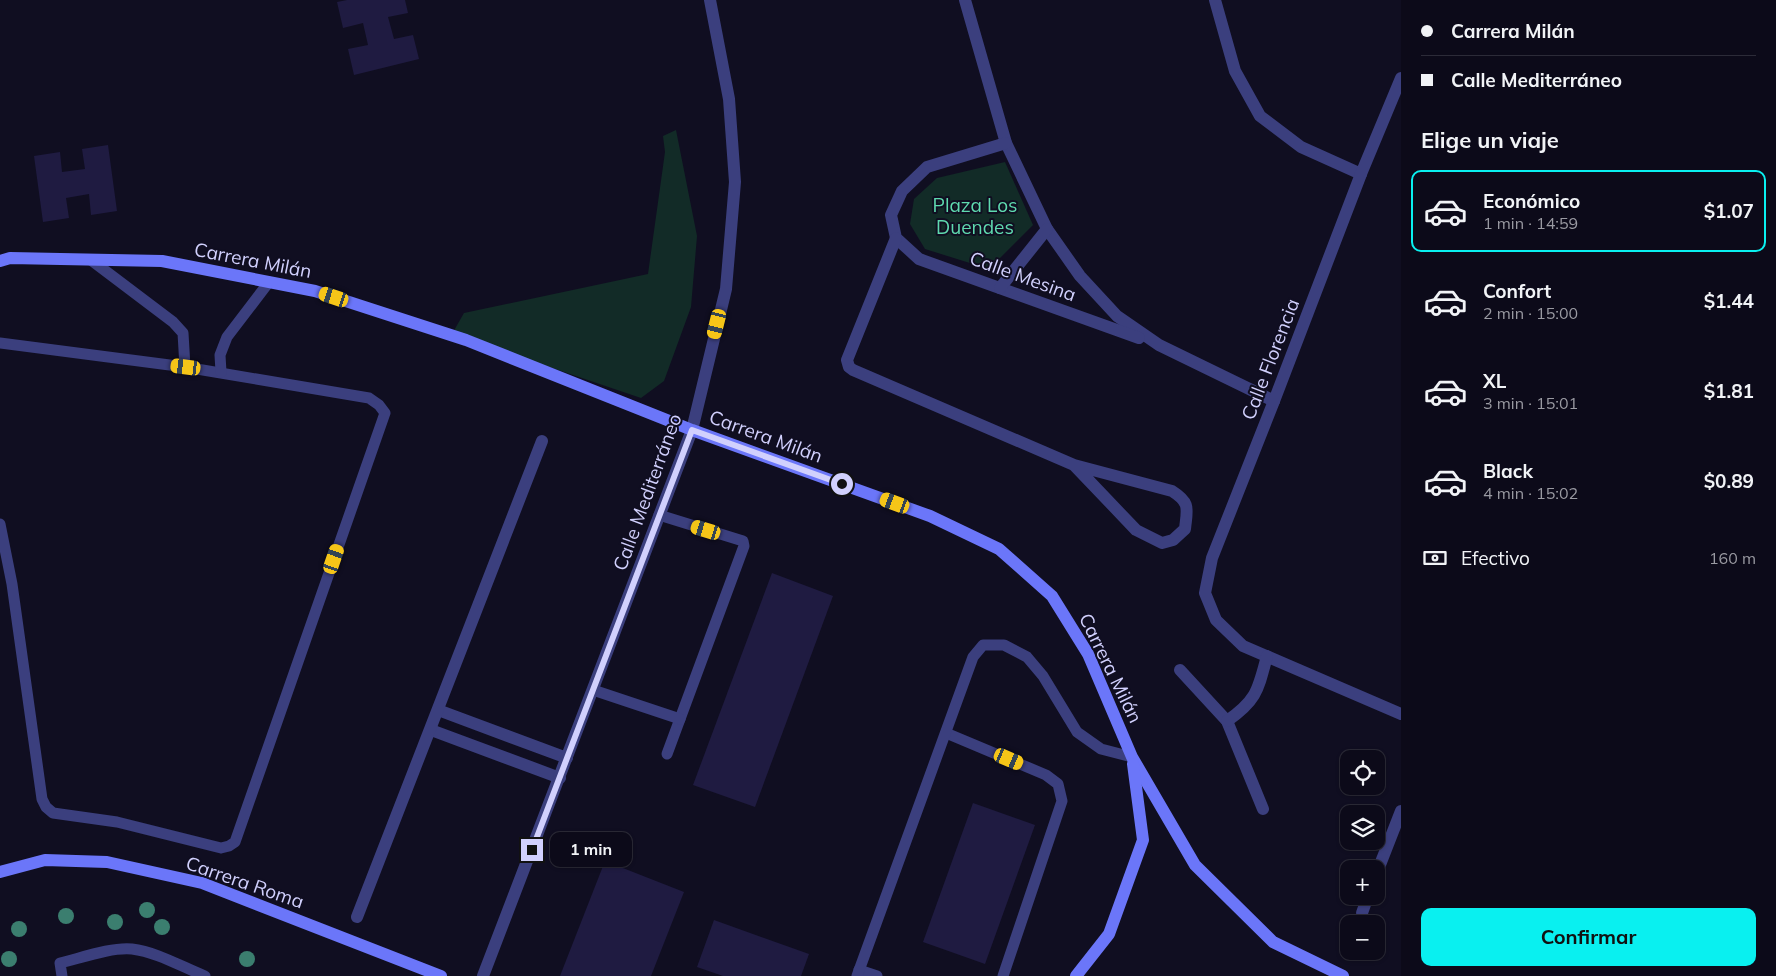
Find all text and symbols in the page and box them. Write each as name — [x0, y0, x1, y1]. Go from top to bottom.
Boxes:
text: Carrera Milán — [1451, 19, 1575, 43]
text: Calle Mediterráneo — [1451, 68, 1622, 92]
text: Elige un viaje — [1421, 126, 1559, 154]
icon: car — [1423, 189, 1468, 234]
text: Económico — [1483, 189, 1580, 213]
park label: Plaza Los Duendes — [933, 193, 1017, 239]
text: $1.07 — [1704, 199, 1754, 223]
text: 1 min · 14:59 — [1483, 213, 1578, 233]
street label: Carrera Milán — [192, 237, 314, 283]
street label: Calle Mesina — [966, 246, 1080, 306]
icon: car — [1423, 279, 1468, 324]
text: Confort — [1483, 279, 1551, 303]
car — [317, 285, 350, 309]
text: $1.44 — [1704, 289, 1754, 313]
street label: Calle Florencia — [1236, 295, 1304, 423]
text: 2 min · 15:00 — [1483, 303, 1578, 323]
car — [706, 308, 727, 340]
car — [170, 358, 201, 376]
icon: car — [1423, 369, 1468, 414]
text: XL — [1483, 369, 1506, 393]
text: $1.81 — [1704, 379, 1754, 403]
text: 3 min · 15:01 — [1483, 393, 1578, 413]
street label: Carrera Milán — [706, 404, 826, 468]
street label: Calle Mediterráneo — [607, 410, 687, 574]
icon: car — [1423, 459, 1468, 504]
text: Black — [1483, 459, 1533, 483]
text: $0.89 — [1704, 469, 1754, 493]
route start — [831, 473, 853, 495]
text: 4 min · 15:02 — [1483, 483, 1578, 503]
car — [878, 491, 911, 515]
car — [689, 518, 722, 542]
car — [322, 542, 345, 576]
icon: cash — [1421, 544, 1449, 572]
text: Efectivo — [1461, 546, 1530, 570]
text: 160 m — [1709, 548, 1756, 568]
street label: Carrera Milán — [1074, 609, 1148, 727]
car — [992, 746, 1025, 772]
map controls — [1340, 750, 1385, 960]
button: locate — [1340, 750, 1385, 795]
button: layers — [1340, 805, 1385, 850]
callout: 1 min — [550, 832, 632, 868]
route end — [521, 839, 543, 861]
text: 1 min — [570, 839, 612, 859]
street label: Carrera Roma — [183, 851, 307, 913]
button: + — [1340, 860, 1385, 905]
button: Confirmar — [1421, 908, 1756, 966]
button: − — [1340, 915, 1385, 960]

